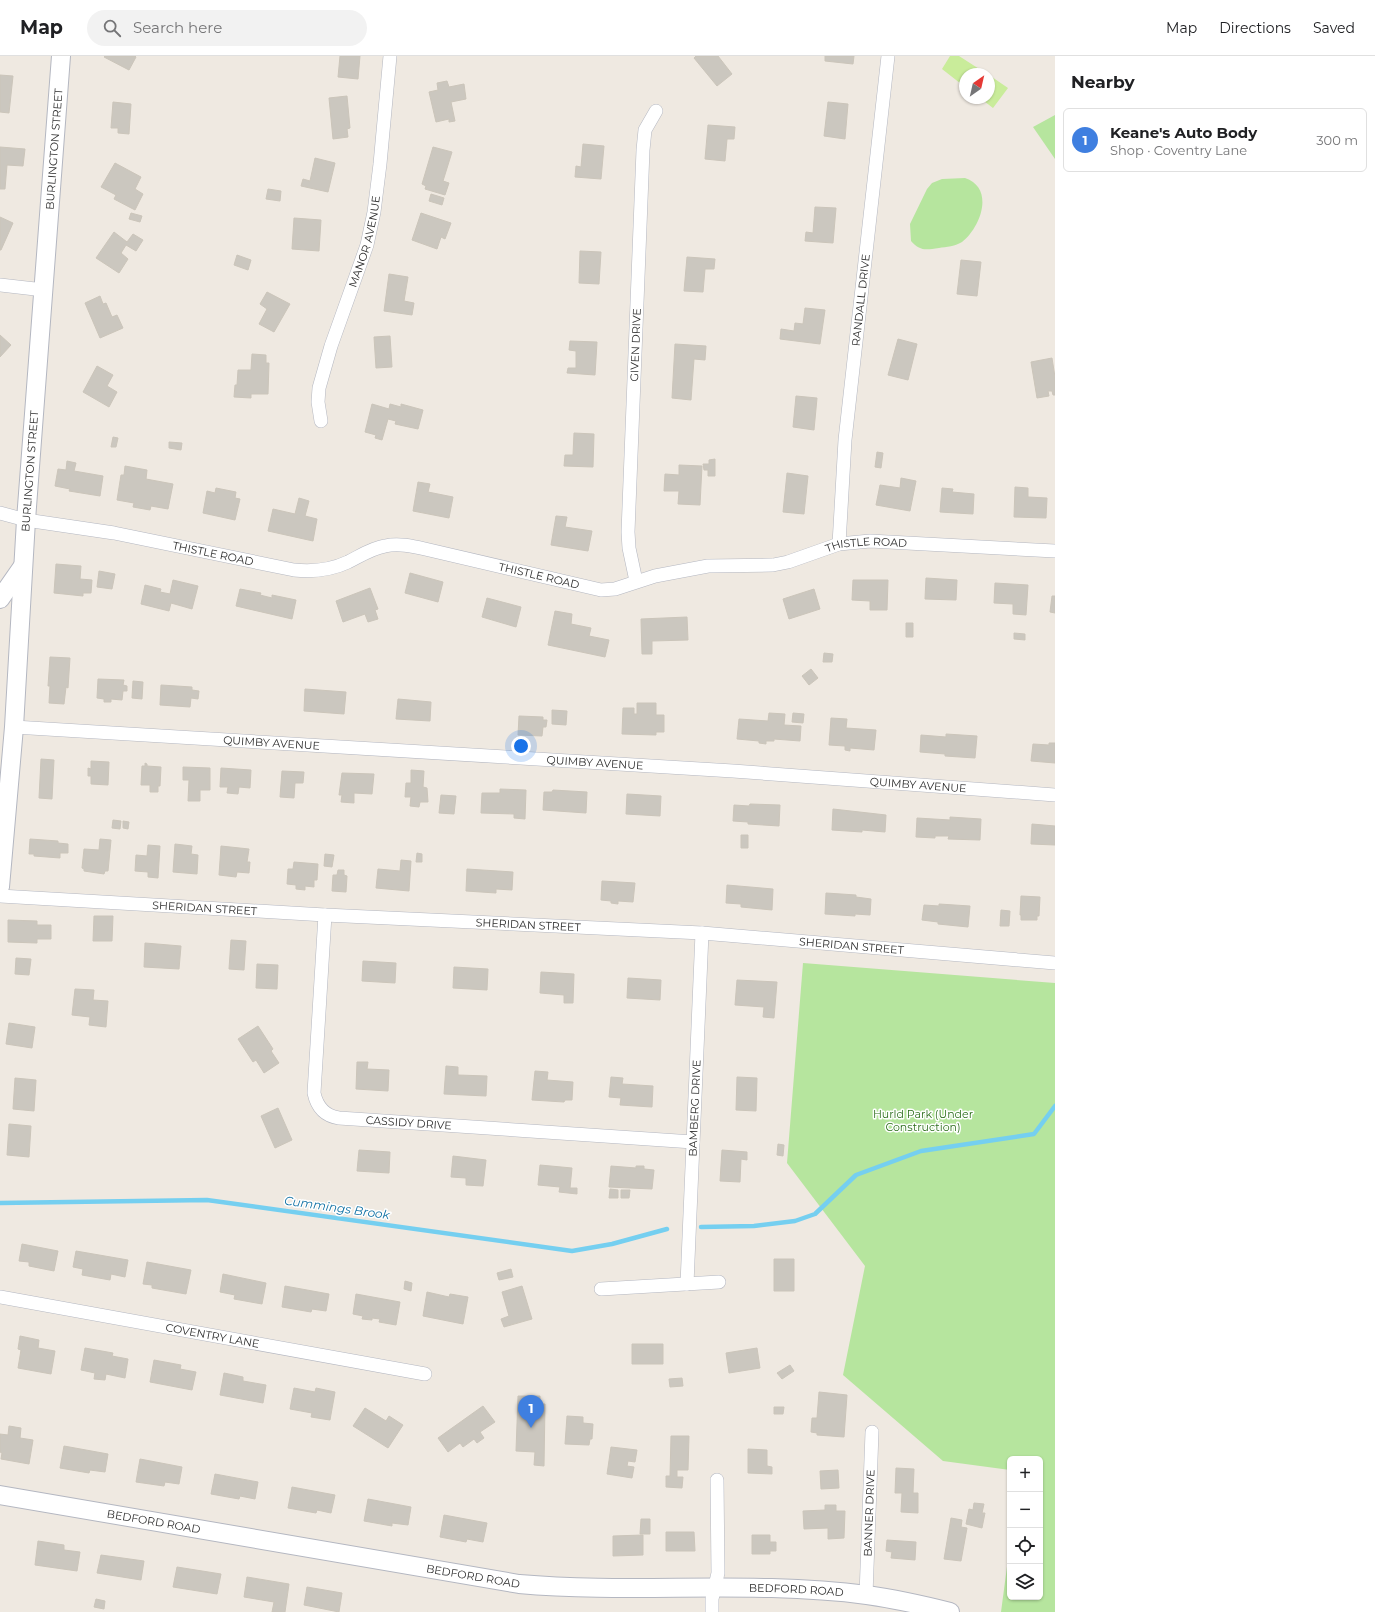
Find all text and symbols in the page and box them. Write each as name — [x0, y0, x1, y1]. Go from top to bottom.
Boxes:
search box — [87, 10, 367, 46]
text: Map — [20, 16, 63, 39]
icon: search — [101, 17, 123, 39]
text: Search here — [133, 18, 222, 37]
text: Map — [1166, 19, 1197, 37]
text: Directions — [1219, 19, 1291, 37]
text: Saved — [1313, 19, 1355, 37]
north arrow — [959, 68, 995, 104]
text: Nearby — [1071, 72, 1135, 92]
street label: BURLINGTON STREET — [42, 87, 66, 210]
text: Keane's Auto Body — [1110, 123, 1257, 142]
text: 1 — [1082, 132, 1088, 148]
text: 300 m — [1316, 132, 1358, 148]
text: Shop · Coventry Lane — [1110, 142, 1247, 158]
street label: MANOR AVENUE — [345, 195, 383, 289]
street label: RANDALL DRIVE — [849, 253, 873, 347]
street label: GIVEN DRIVE — [627, 308, 644, 382]
street label: BURLINGTON STREET — [18, 409, 41, 532]
street label: THISTLE ROAD — [823, 534, 907, 555]
street label: THISTLE ROAD — [171, 538, 255, 569]
street label: THISTLE ROAD — [497, 559, 581, 592]
street label: QUIMBY AVENUE — [223, 733, 320, 753]
your location — [511, 736, 531, 756]
street label: QUIMBY AVENUE — [546, 753, 644, 772]
street label: QUIMBY AVENUE — [869, 774, 967, 795]
street label: SHERIDAN STREET — [152, 898, 258, 918]
street label: SHERIDAN STREET — [475, 915, 582, 934]
street label: SHERIDAN STREET — [799, 934, 905, 957]
street label: BAMBERG DRIVE — [685, 1060, 704, 1157]
park label: Hurld Park (Under Construction) — [873, 1107, 973, 1134]
street label: CASSIDY DRIVE — [365, 1113, 452, 1133]
water label: Cummings Brook — [283, 1193, 392, 1222]
street label: COVENTRY LANE — [165, 1320, 261, 1351]
pin: 1 — [518, 1395, 544, 1428]
map controls — [1007, 1456, 1043, 1600]
button: + — [1007, 1456, 1043, 1492]
street label: BANNER DRIVE — [860, 1469, 878, 1557]
button: − — [1007, 1492, 1043, 1528]
street label: BEDFORD ROAD — [106, 1506, 202, 1536]
button: locate — [1007, 1528, 1043, 1564]
street label: BEDFORD ROAD — [425, 1561, 521, 1591]
button: layers — [1007, 1564, 1043, 1600]
street label: BEDFORD ROAD — [749, 1581, 844, 1599]

